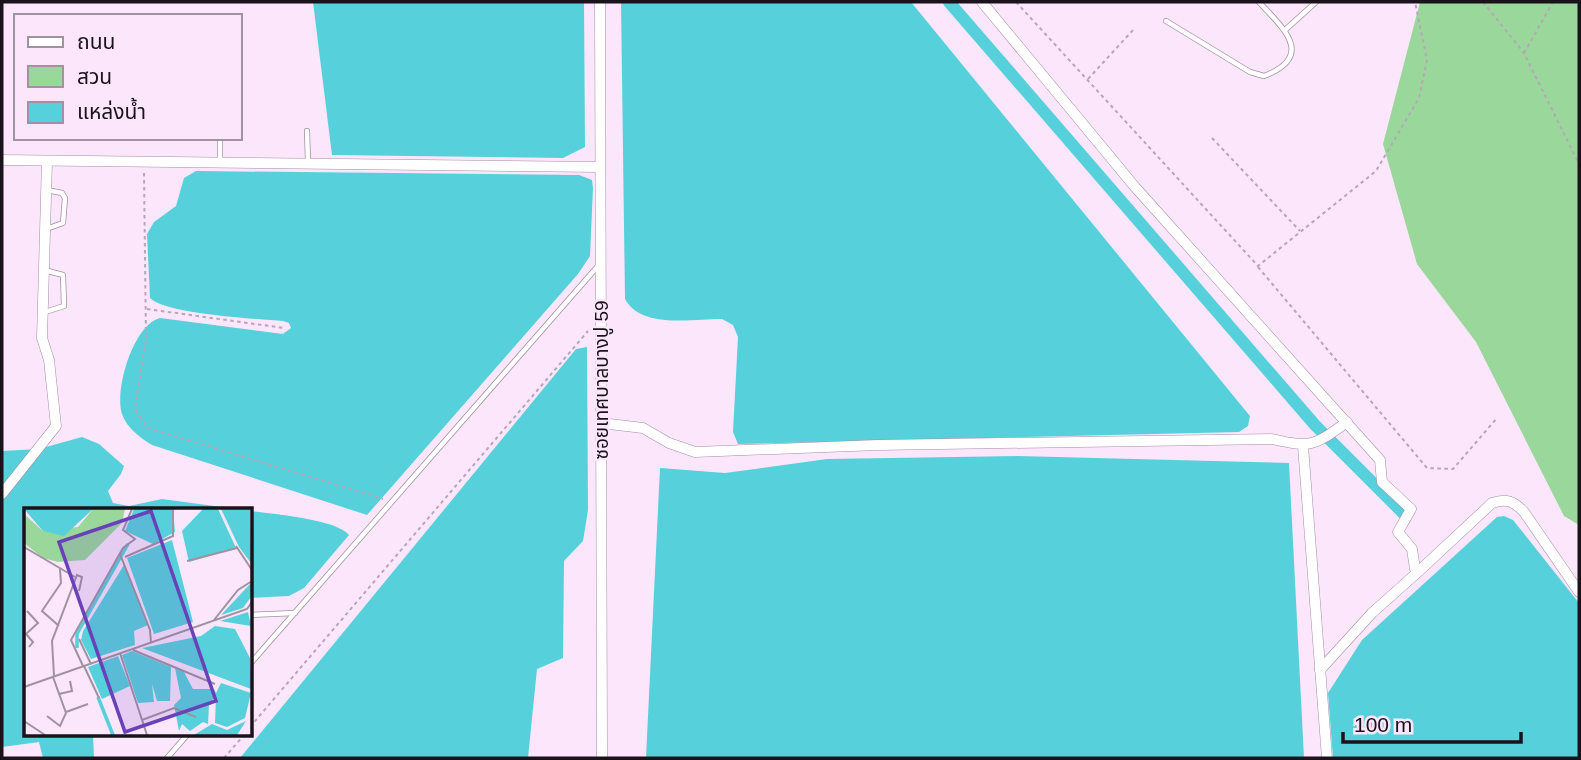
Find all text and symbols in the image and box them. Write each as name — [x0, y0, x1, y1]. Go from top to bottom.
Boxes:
legend — [14, 14, 242, 140]
text: ถนน — [77, 30, 115, 53]
text: สวน — [77, 65, 112, 88]
text: แหล่งน้ำ — [77, 97, 146, 123]
street label: ซอยเทศบาลบางปู 59 — [591, 300, 614, 460]
inset map — [24, 508, 252, 736]
scale bar — [1343, 700, 1522, 744]
text: 100 m — [1354, 713, 1412, 736]

